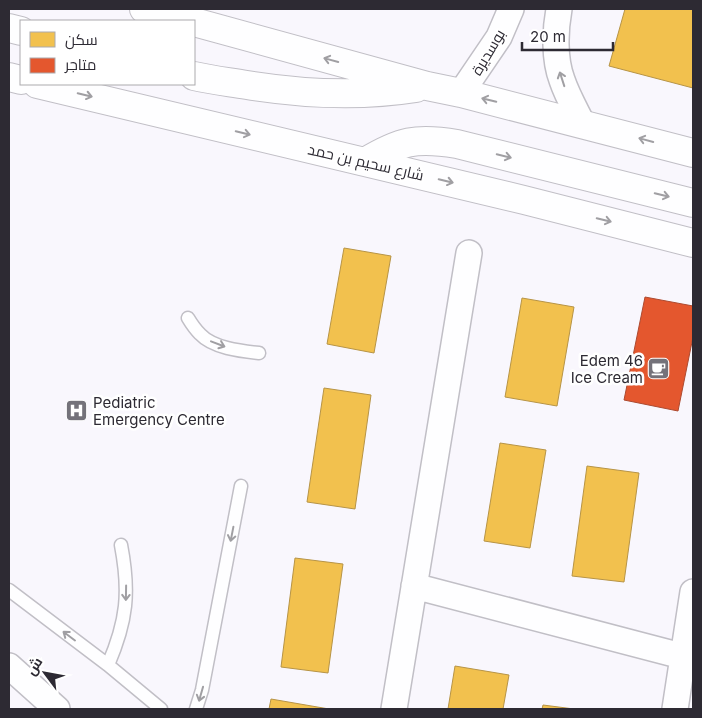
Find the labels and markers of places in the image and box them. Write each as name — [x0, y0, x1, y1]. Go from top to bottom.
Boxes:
place label: Edem 46 Ice Cream — [571, 351, 643, 387]
cafe icon: Edem 46 Ice Cream — [647, 357, 671, 381]
place label: Pediatric Emergency Centre — [93, 393, 225, 429]
hospital icon: Pediatric Emergency Centre — [65, 399, 89, 423]

